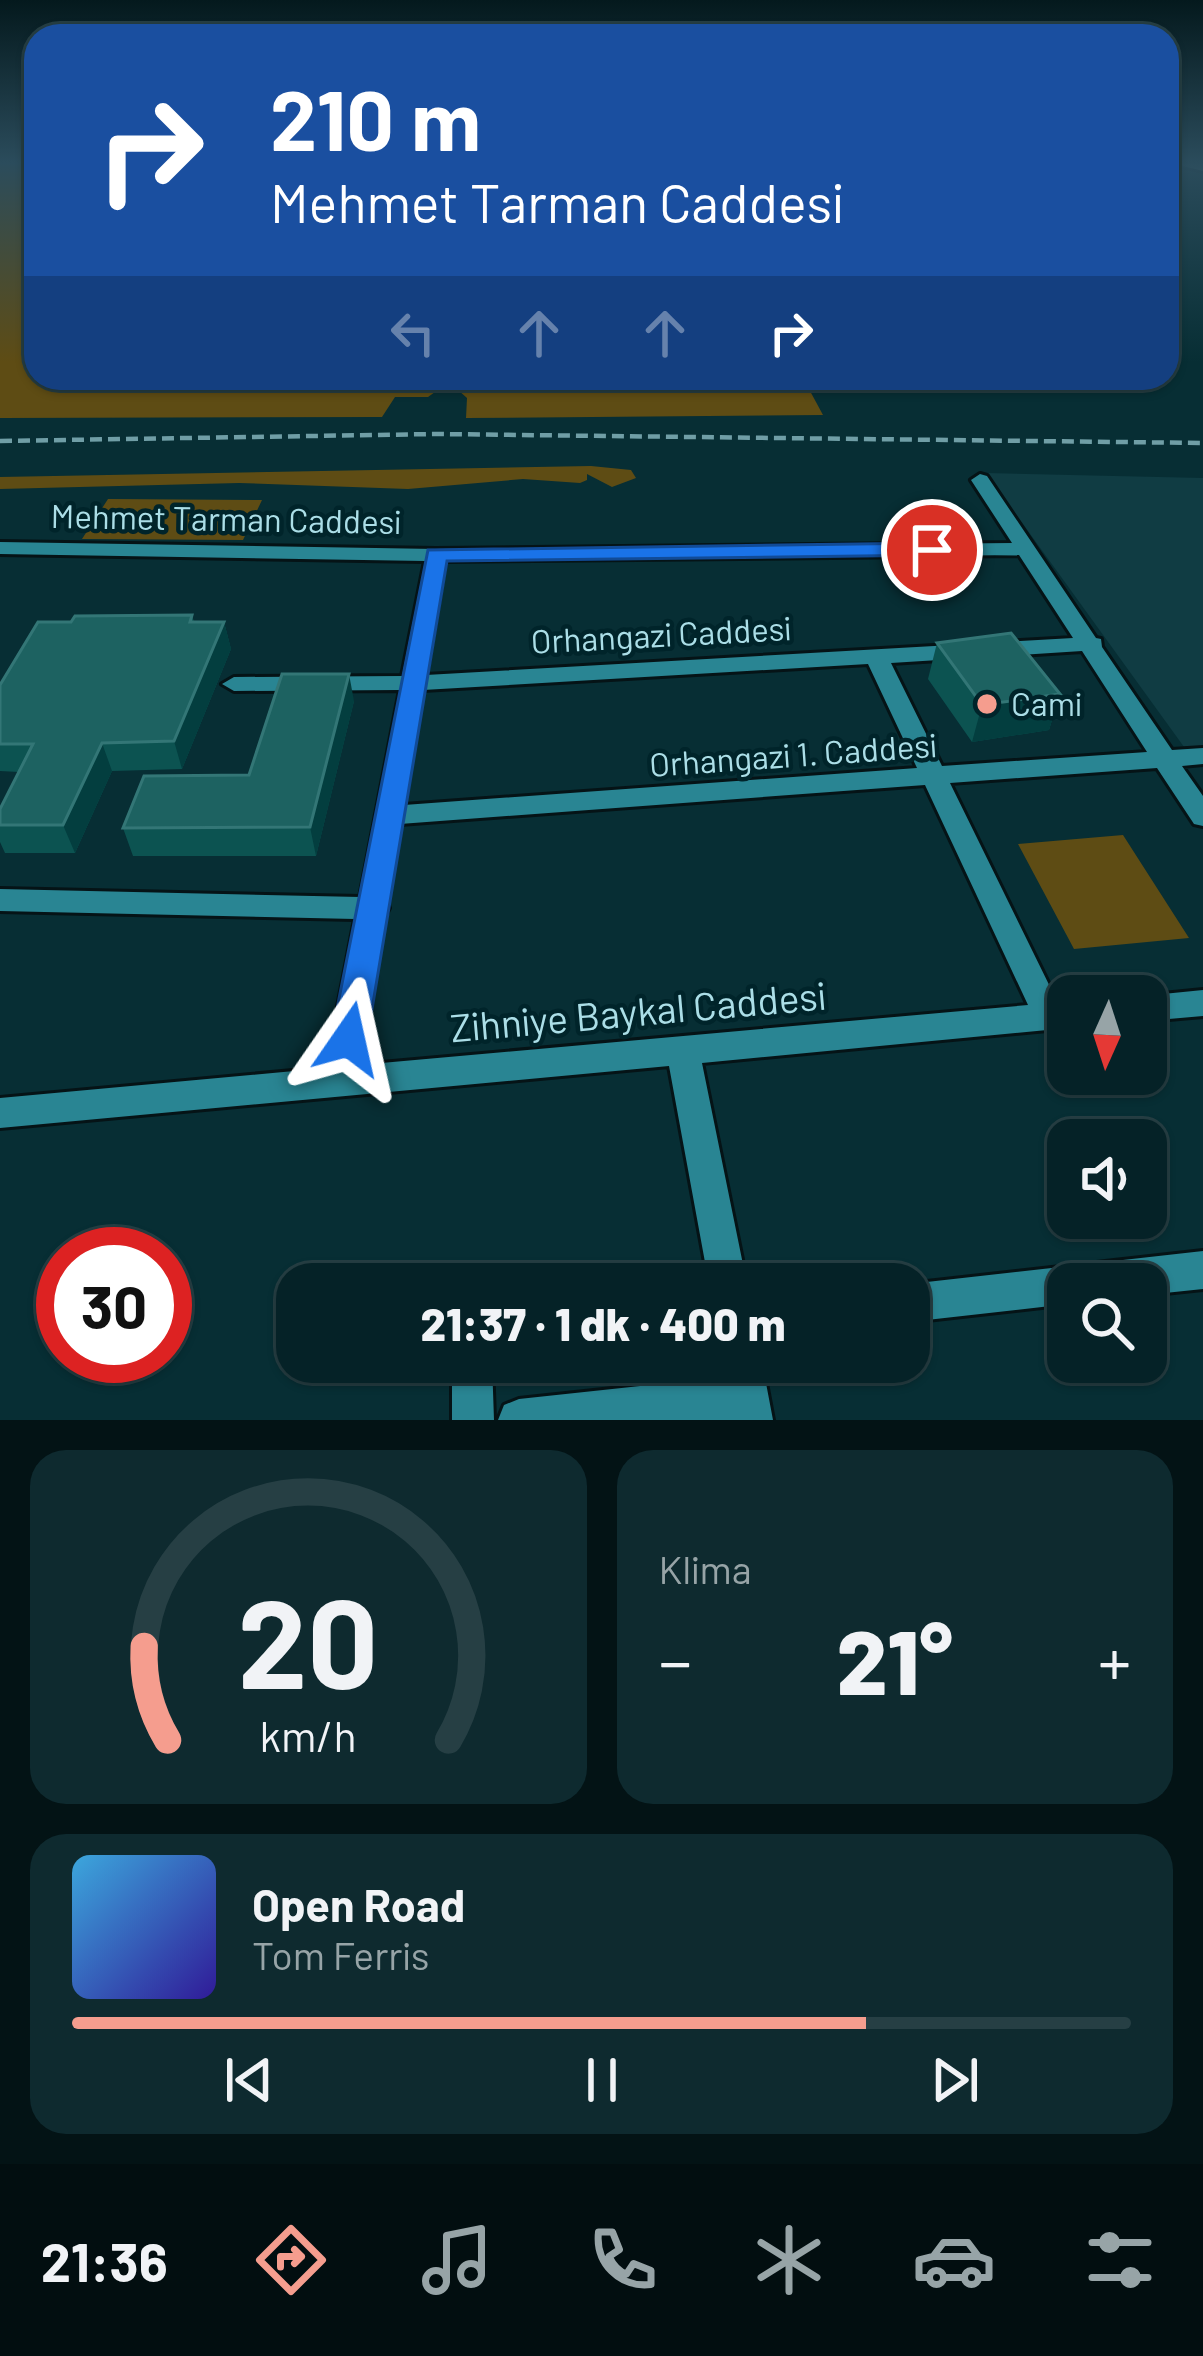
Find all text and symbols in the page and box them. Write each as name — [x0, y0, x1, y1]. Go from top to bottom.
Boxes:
text: 210 m — [270, 67, 481, 168]
icon: right — [72, 72, 228, 228]
text: Mehmet Tarman Caddesi — [270, 169, 844, 234]
icon: left — [380, 300, 446, 366]
icon: ahead — [506, 300, 572, 366]
icon: ahead — [632, 300, 698, 366]
icon: right — [758, 300, 824, 366]
street label: Mehmet Tarman Caddesi — [50, 495, 402, 541]
pin — [881, 499, 983, 601]
icon: arrive — [899, 517, 965, 583]
street label: Orhangazi Caddesi — [530, 607, 792, 661]
place label: Cami — [1011, 683, 1082, 723]
marker: Cami — [974, 691, 1000, 717]
street label: Orhangazi 1. Caddesi — [648, 724, 938, 784]
street label: Zihniye Baykal Caddesi — [448, 971, 828, 1050]
north arrow — [1047, 975, 1167, 1095]
map controls — [1047, 975, 1167, 1383]
position arrow — [286, 976, 412, 1102]
button: sound — [1047, 1119, 1167, 1239]
speed limit sign: 30 — [36, 1227, 192, 1383]
button: search — [1047, 1263, 1167, 1383]
text: 21:37 · 1 dk · 400 m — [420, 1296, 786, 1350]
text: Klima — [659, 1545, 752, 1592]
text: 20 — [238, 1564, 379, 1714]
text: 21° — [837, 1605, 953, 1713]
text: − — [659, 1620, 692, 1699]
text: + — [1098, 1620, 1131, 1699]
text: km/h — [260, 1709, 357, 1761]
text: Open Road — [252, 1877, 465, 1931]
text: Tom Ferris — [252, 1931, 430, 1978]
icon: previous — [216, 2047, 282, 2113]
icon: pause — [569, 2047, 635, 2113]
icon: next — [922, 2047, 988, 2113]
icon: directions — [249, 2218, 333, 2302]
icon: music — [415, 2218, 499, 2302]
icon: phone — [581, 2218, 665, 2302]
icon: climate — [747, 2218, 831, 2302]
icon: car — [912, 2218, 996, 2302]
icon: filters — [1078, 2218, 1162, 2302]
text: 21:36 — [41, 2228, 168, 2293]

